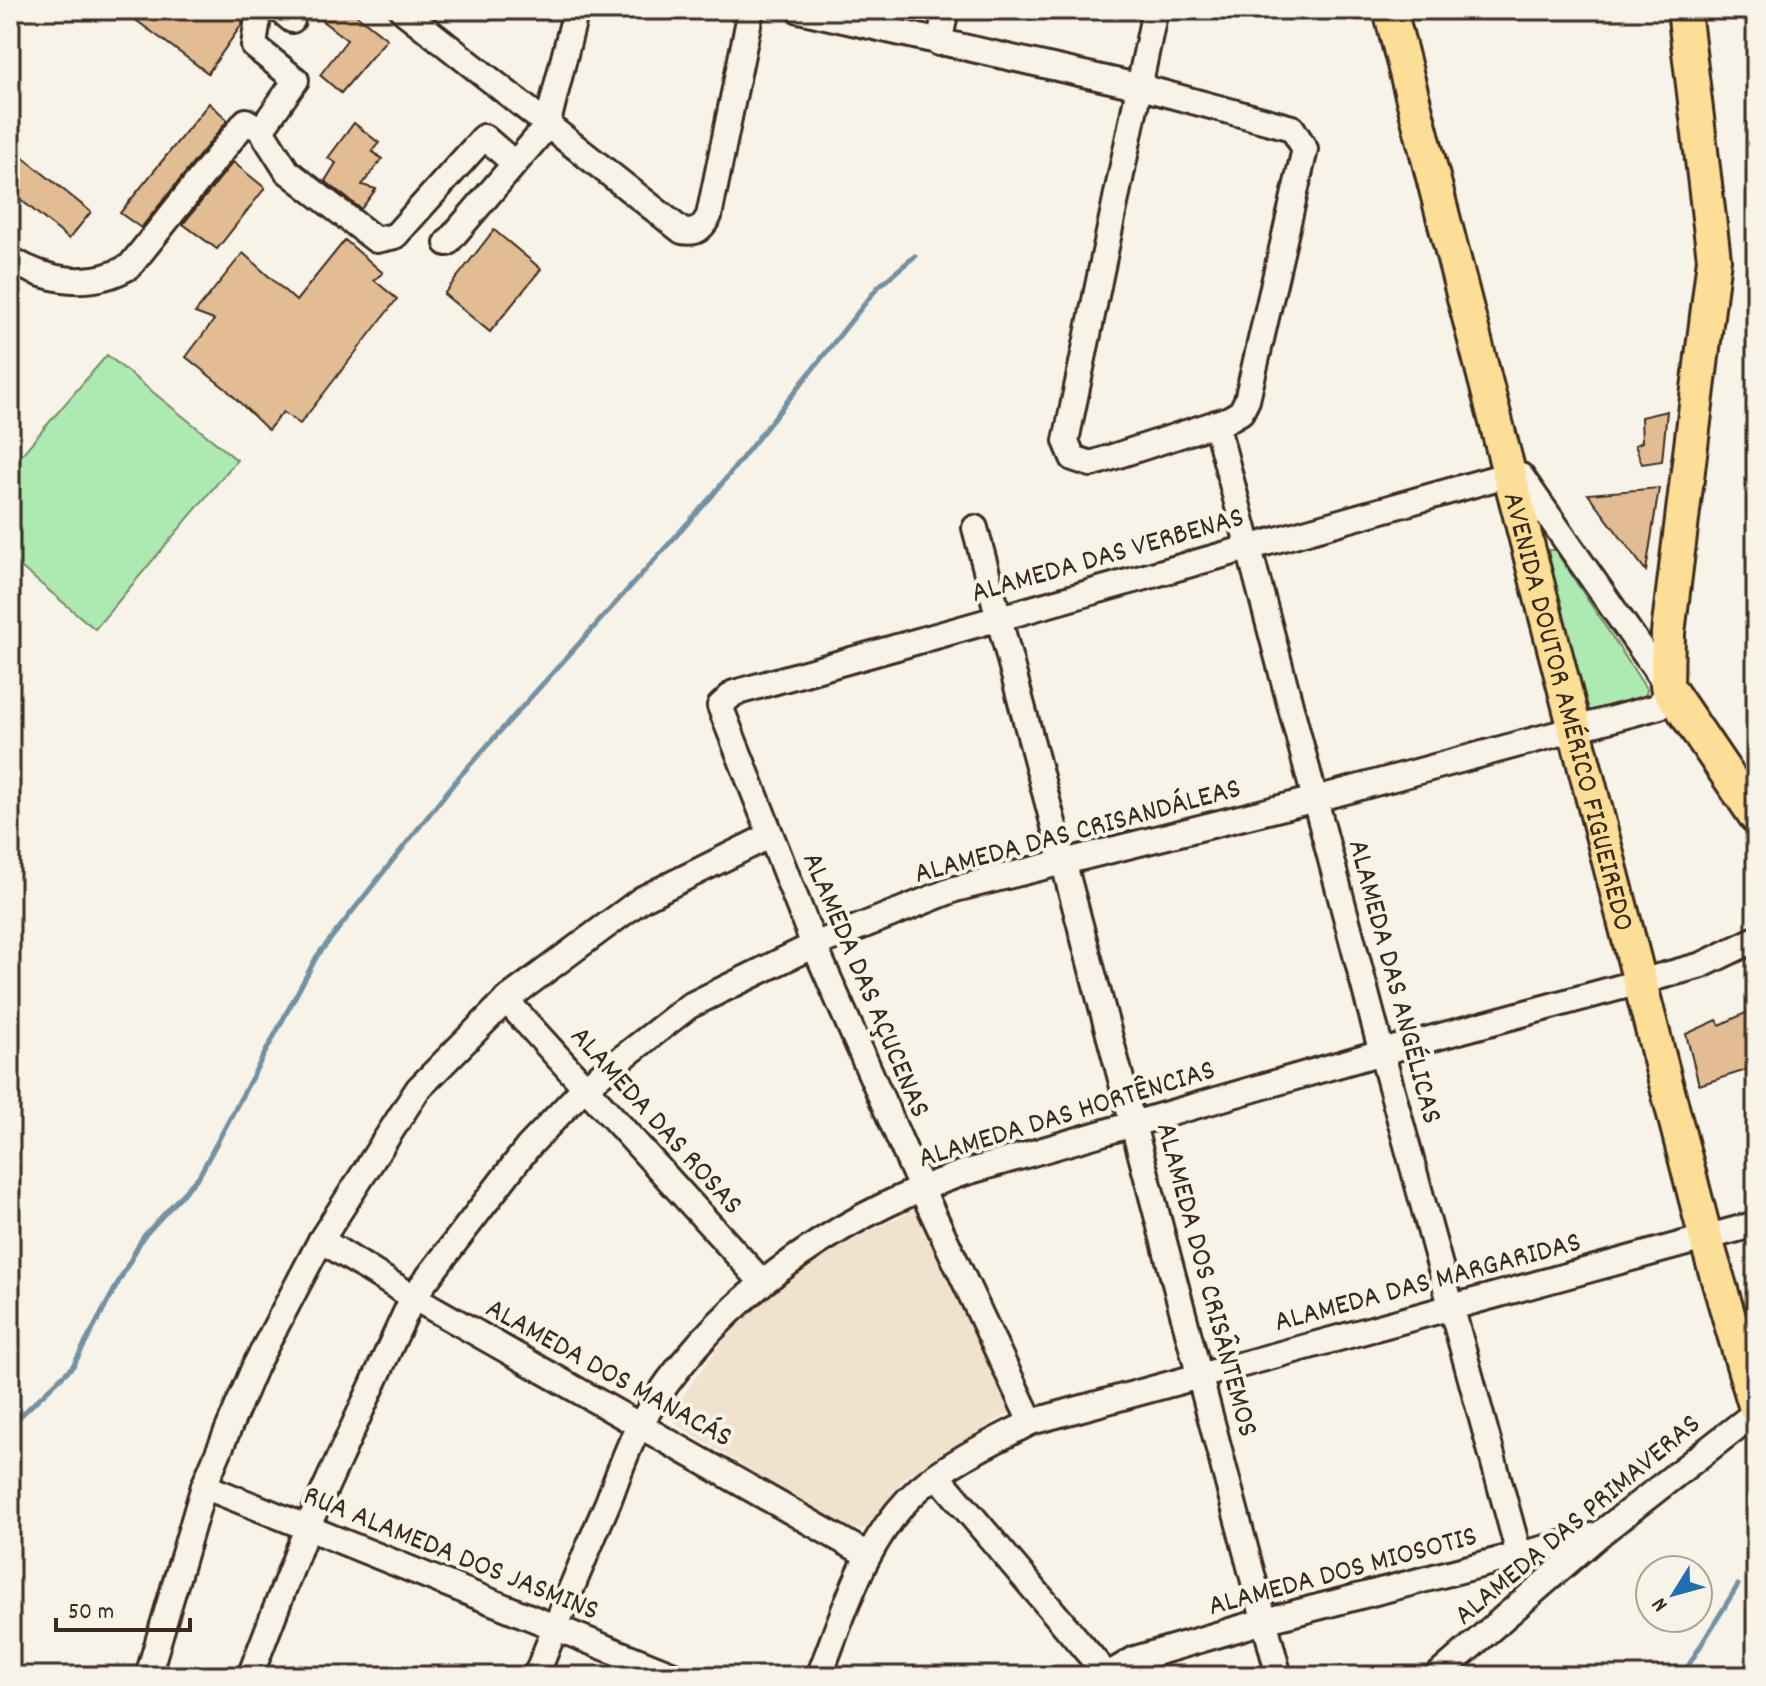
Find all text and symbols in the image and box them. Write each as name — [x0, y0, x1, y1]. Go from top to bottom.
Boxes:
street label: AVENIDA DOUTOR AMÉRICO FIGUEIREDO — [1489, 488, 1643, 937]
street label: ALAMEDA DAS VERBENAS — [967, 498, 1250, 617]
street label: ALAMEDA DAS CRISANDÁLEAS — [910, 769, 1246, 898]
street label: ALAMEDA DAS ANGÉLICAS — [1334, 835, 1451, 1129]
street label: ALAMEDA DAS AÇUCENAS — [788, 846, 939, 1125]
street label: ALAMEDA DAS ROSAS — [558, 1018, 751, 1226]
street label: ALAMEDA DAS HORTÊNCIAS — [914, 1051, 1221, 1182]
street label: ALAMEDA DOS CRISÂNTEMOS — [1142, 1118, 1267, 1442]
street label: ALAMEDA DAS MARGARIDAS — [1270, 1223, 1586, 1346]
street label: ALAMEDA DOS MANACÁS — [476, 1289, 739, 1461]
street label: ALAMEDA DAS PRIMAVERAS — [1446, 1405, 1712, 1638]
street label: RUA ALAMEDA DOS JASMINS — [296, 1476, 605, 1634]
street label: ALAMEDA DOS MIOSOTIS — [1204, 1517, 1482, 1630]
north arrow — [1634, 1554, 1714, 1634]
scale bar — [56, 1582, 190, 1632]
text: N — [1645, 1590, 1676, 1618]
text: 50 m — [68, 1596, 114, 1630]

